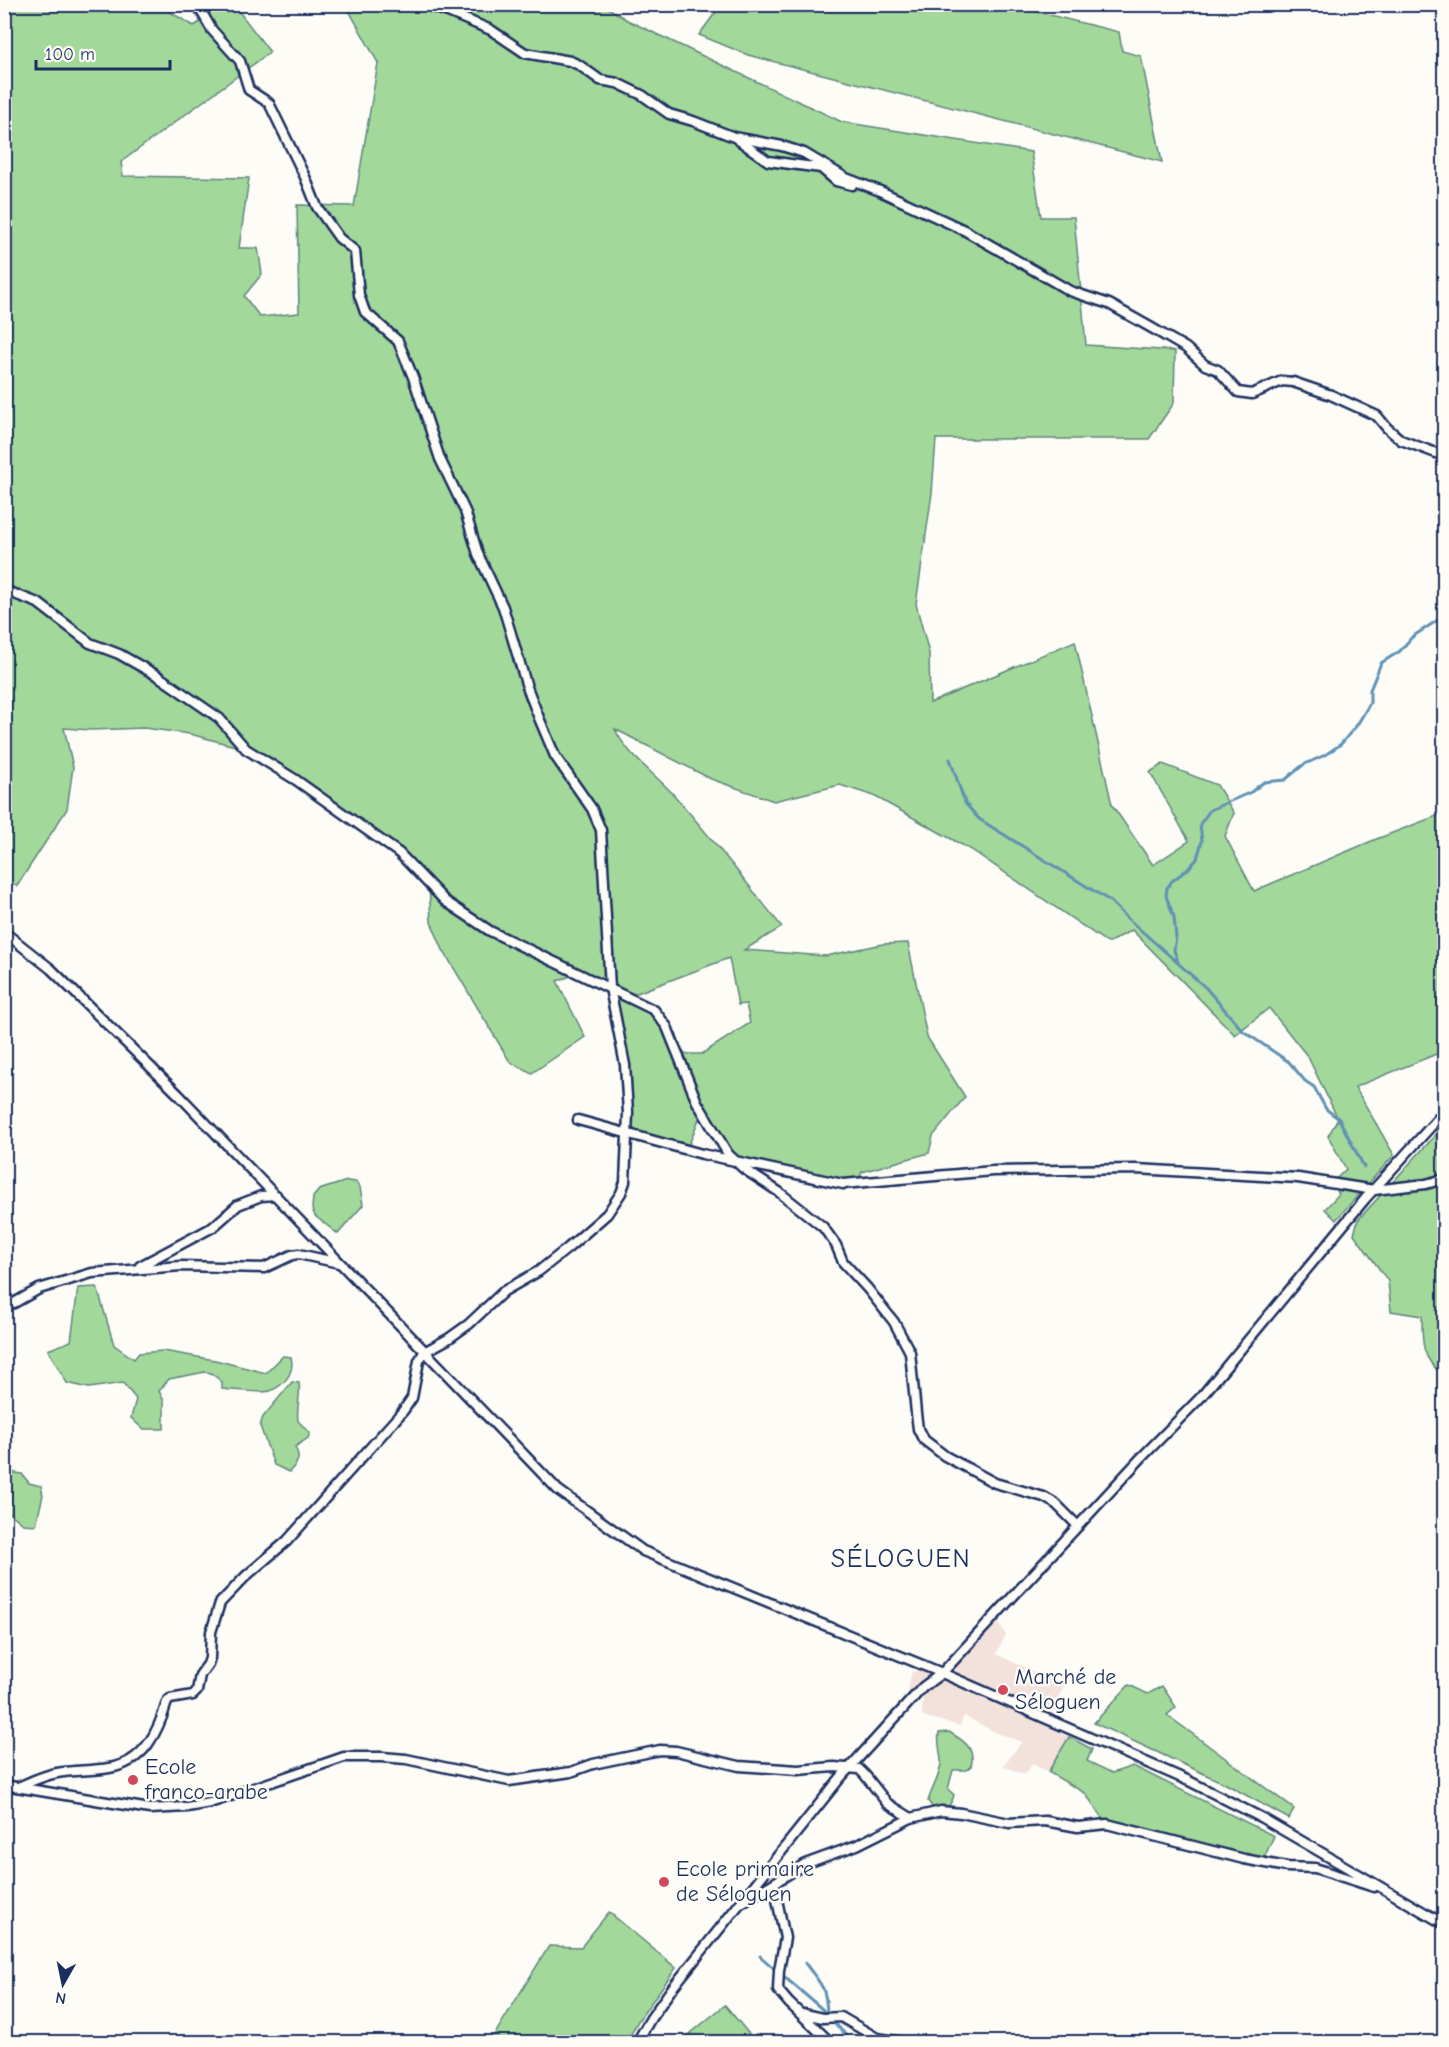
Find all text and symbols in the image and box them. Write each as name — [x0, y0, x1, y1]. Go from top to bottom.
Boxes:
scale bar — [36, 33, 170, 71]
text: 100 m — [45, 44, 95, 65]
district label: SÉLOGUEN — [831, 1543, 971, 1574]
place label: Marché de Séloguen — [1015, 1664, 1116, 1715]
marker: Marché de Séloguen — [996, 1683, 1010, 1697]
place label: Ecole franco-arabe — [144, 1754, 268, 1805]
marker: Ecole franco-arabe — [126, 1773, 140, 1787]
place label: Ecole primaire de Séloguen — [676, 1856, 814, 1907]
marker: Ecole primaire de Séloguen — [657, 1875, 671, 1889]
north arrow — [33, 1954, 93, 2014]
text: N — [54, 1988, 67, 2008]

